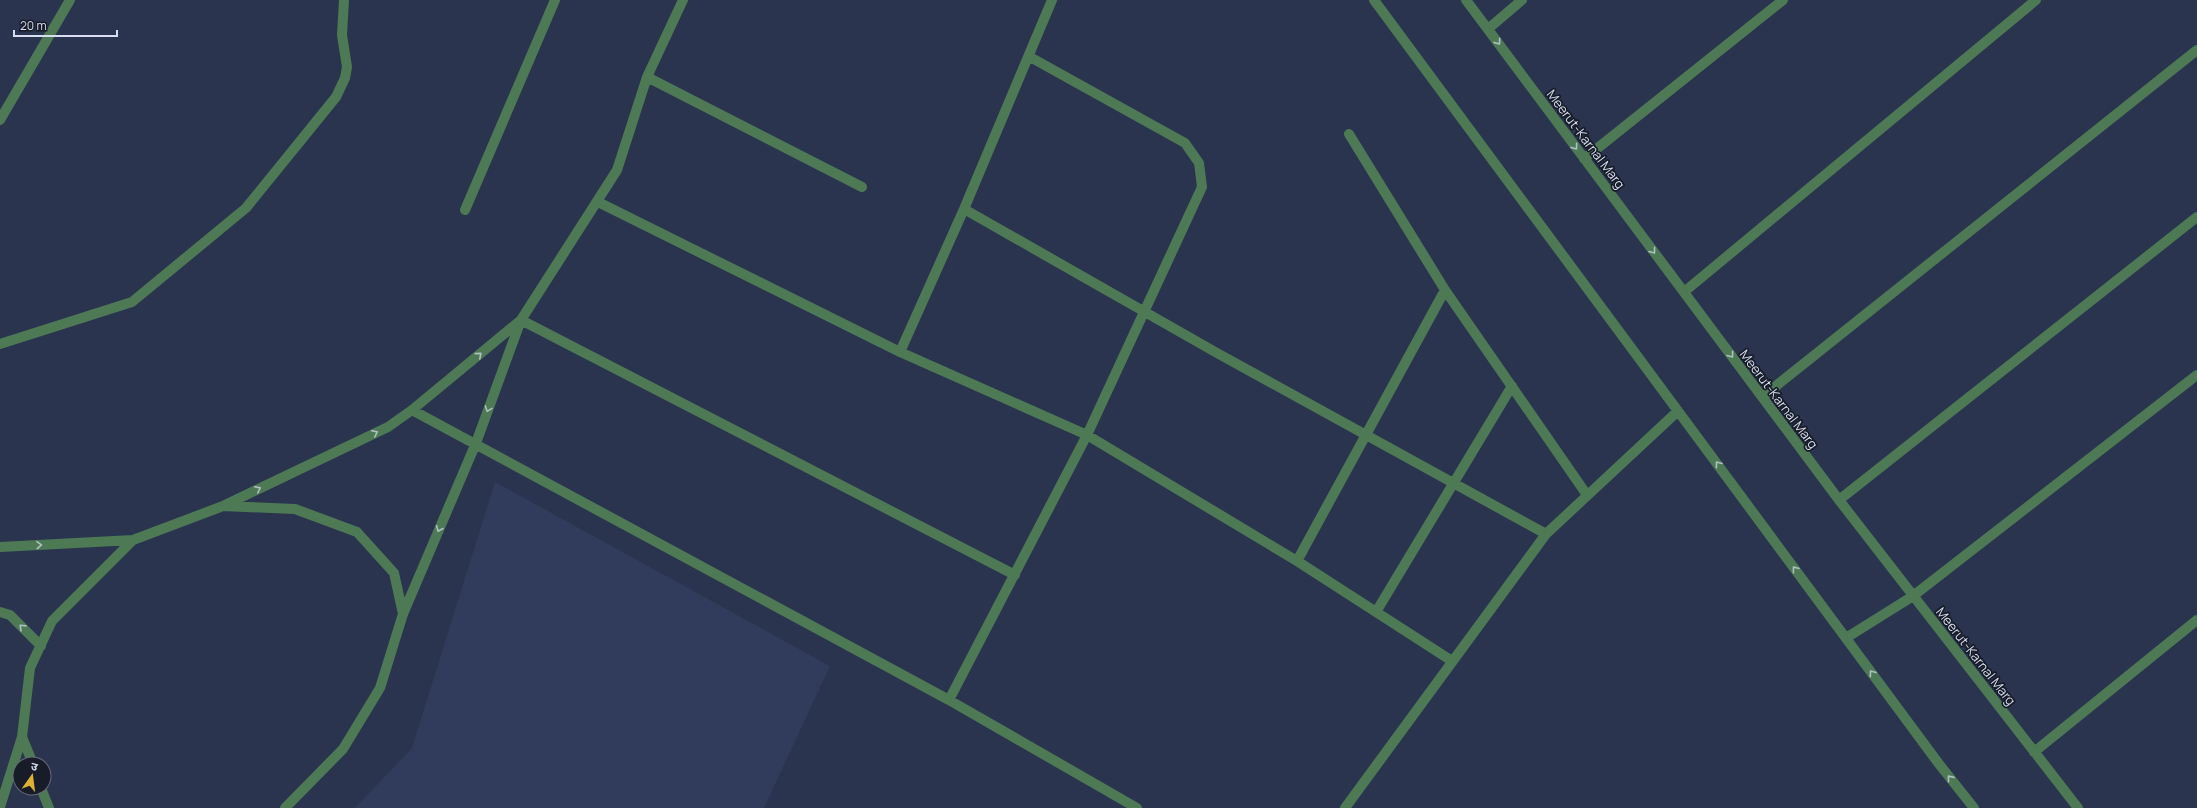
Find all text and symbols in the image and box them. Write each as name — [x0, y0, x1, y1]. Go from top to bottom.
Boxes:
scale bar — [14, 12, 117, 38]
text: 20 m — [20, 17, 47, 34]
one-way arrow — [1493, 38, 1500, 45]
street label: Meerut-Karnal Marg — [1543, 86, 1629, 192]
one-way arrow — [1570, 143, 1578, 150]
one-way arrow — [1648, 247, 1655, 254]
street label: Meerut-Karnal Marg — [1736, 346, 1822, 452]
one-way arrow — [1726, 351, 1733, 358]
one-way arrow — [474, 353, 481, 360]
one-way arrow — [485, 405, 493, 412]
one-way arrow — [371, 430, 378, 438]
one-way arrow — [1715, 462, 1722, 469]
one-way arrow — [254, 486, 261, 494]
one-way arrow — [436, 525, 444, 533]
one-way arrow — [36, 541, 42, 550]
one-way arrow — [1792, 566, 1800, 573]
street label: Meerut-Karnal Marg — [1932, 603, 2020, 709]
one-way arrow — [19, 624, 27, 632]
one-way arrow — [1870, 671, 1877, 678]
north arrow — [12, 756, 52, 796]
text: उ — [30, 758, 40, 774]
one-way arrow — [1947, 775, 1954, 782]

